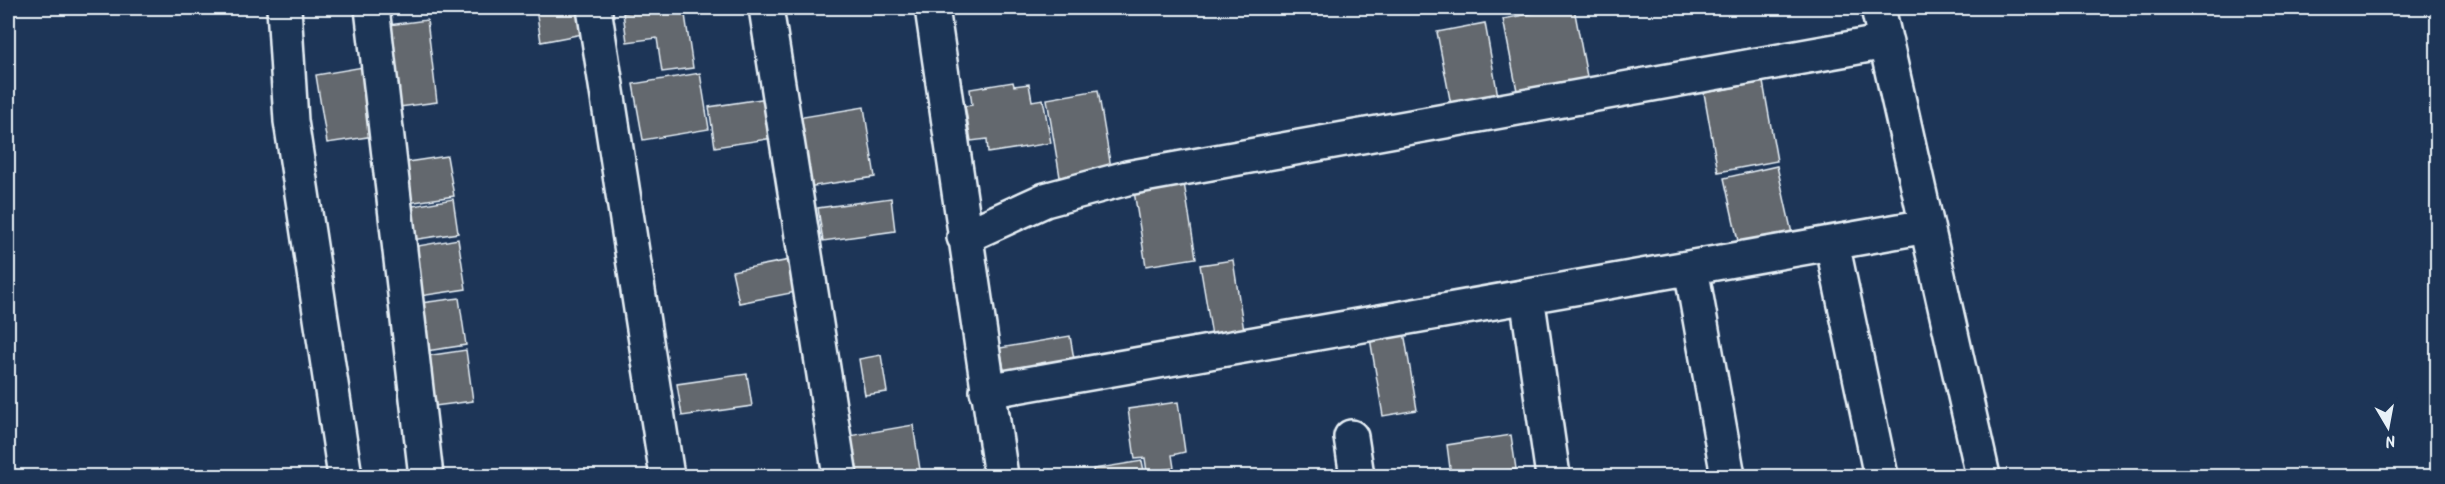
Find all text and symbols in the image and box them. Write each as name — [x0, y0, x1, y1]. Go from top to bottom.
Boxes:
north arrow — [2358, 397, 2418, 457]
text: N — [2383, 427, 2397, 453]

